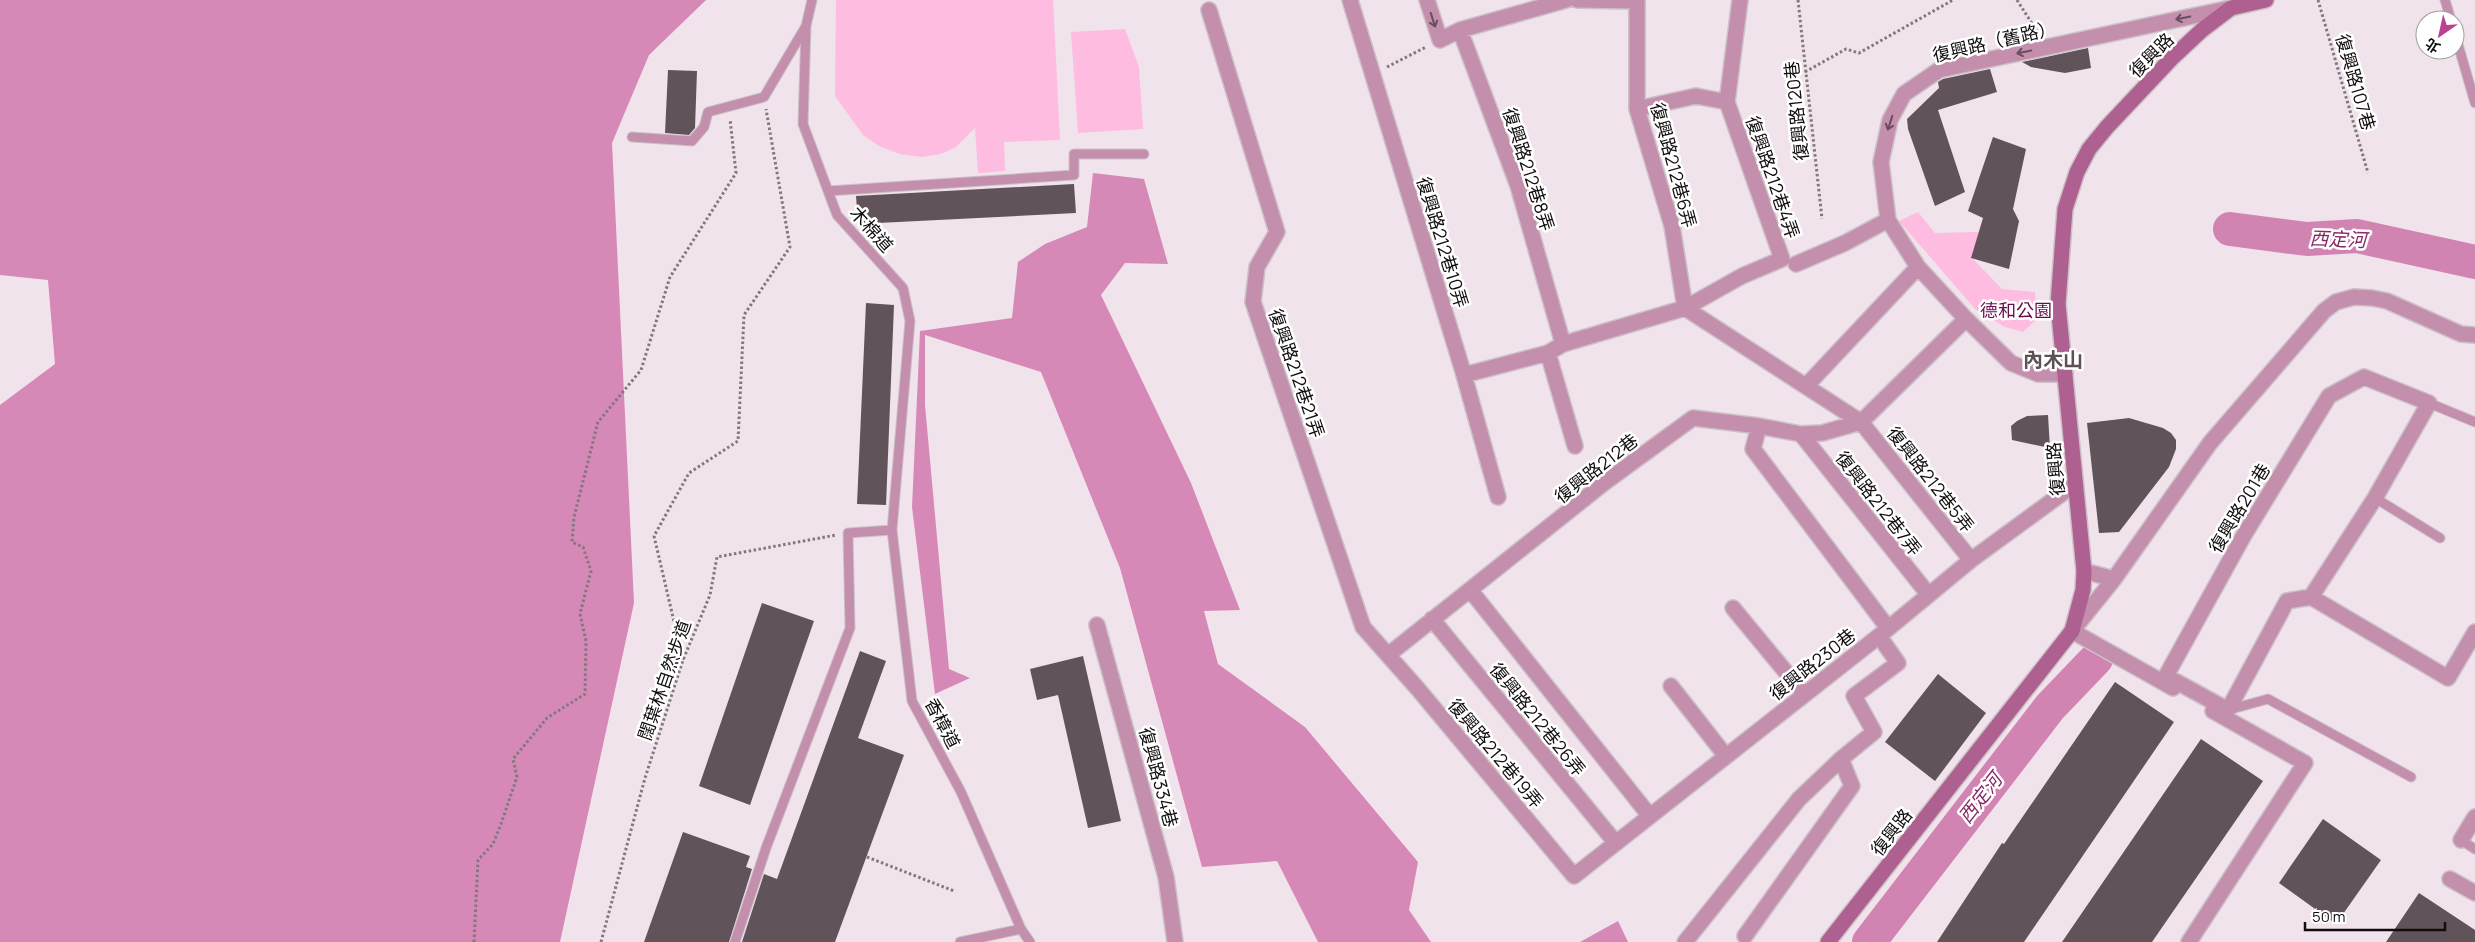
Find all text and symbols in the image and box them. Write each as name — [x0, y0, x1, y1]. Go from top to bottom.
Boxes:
north arrow — [2415, 10, 2465, 60]
one-way arrow — [1429, 12, 1439, 28]
one-way arrow — [2176, 14, 2192, 23]
street label: 復興路（舊路） — [1930, 15, 2058, 67]
street label: 復興路 — [2123, 27, 2179, 83]
street label: 復興路107巷 — [2331, 31, 2381, 133]
text: 北 — [2421, 34, 2444, 58]
one-way arrow — [2017, 48, 2033, 57]
street label: 復興路120巷 — [1779, 60, 1813, 162]
street label: 復興路212巷6弄 — [1646, 100, 1702, 230]
street label: 復興路212巷8弄 — [1498, 104, 1560, 234]
street label: 復興路212巷4弄 — [1741, 113, 1805, 241]
one-way arrow — [1884, 115, 1894, 131]
street label: 復興路212巷10弄 — [1412, 174, 1474, 310]
street label: 木棉道 — [845, 201, 899, 257]
water label: 西定河 — [2309, 225, 2371, 253]
park label: 德和公園 — [1980, 298, 2052, 322]
street label: 復興路212巷21弄 — [1264, 305, 1330, 441]
district label: 內木山 — [2023, 346, 2083, 373]
street label: 復興路212巷5弄 — [1882, 421, 1980, 537]
street label: 復興路212巷 — [1549, 428, 1643, 508]
street label: 復興路 — [2041, 441, 2069, 497]
street label: 復興路212巷7弄 — [1831, 446, 1927, 560]
street label: 復興路201巷 — [2203, 459, 2275, 557]
street label: 闊葉林自然步道 — [632, 617, 696, 743]
street label: 復興路230巷 — [1764, 623, 1860, 705]
street label: 復興路212巷26弄 — [1485, 657, 1591, 781]
street label: 復興路212巷19弄 — [1443, 693, 1549, 813]
street label: 香樟道 — [920, 694, 966, 752]
street label: 復興路334巷 — [1134, 724, 1184, 830]
water label: 西定河 — [1952, 764, 2010, 828]
street label: 復興路 — [1865, 803, 1917, 861]
scale bar — [2305, 900, 2445, 932]
text: 50 m — [2312, 906, 2346, 927]

